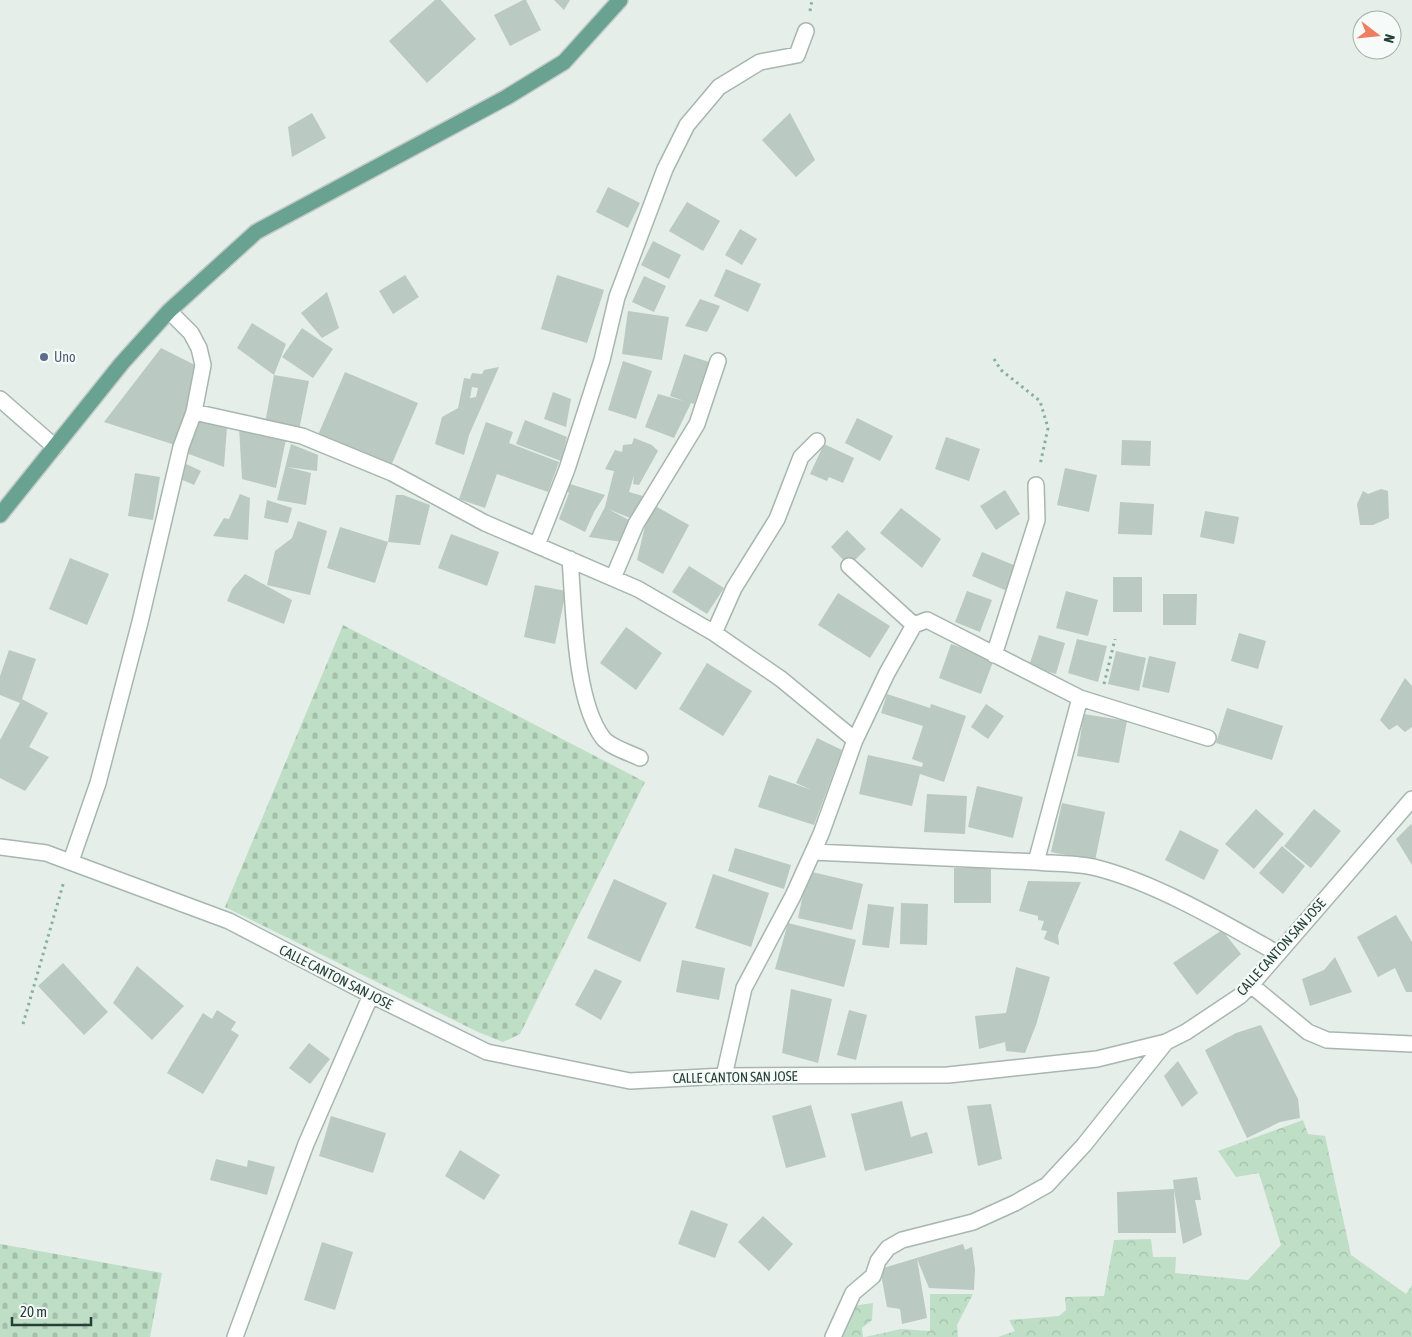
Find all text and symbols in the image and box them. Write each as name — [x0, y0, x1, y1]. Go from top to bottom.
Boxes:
north arrow — [1352, 10, 1402, 60]
text: N — [1381, 32, 1398, 45]
place label: Uno — [54, 349, 76, 365]
marker: Uno — [38, 351, 50, 363]
street label: CALLE CANTON SAN JOSE — [1233, 895, 1329, 999]
street label: CALLE CANTON SAN JOSE — [277, 942, 395, 1013]
street label: CALLE CANTON SAN JOSE — [672, 1068, 798, 1086]
scale bar — [12, 1294, 91, 1326]
text: 20 m — [20, 1303, 47, 1320]

